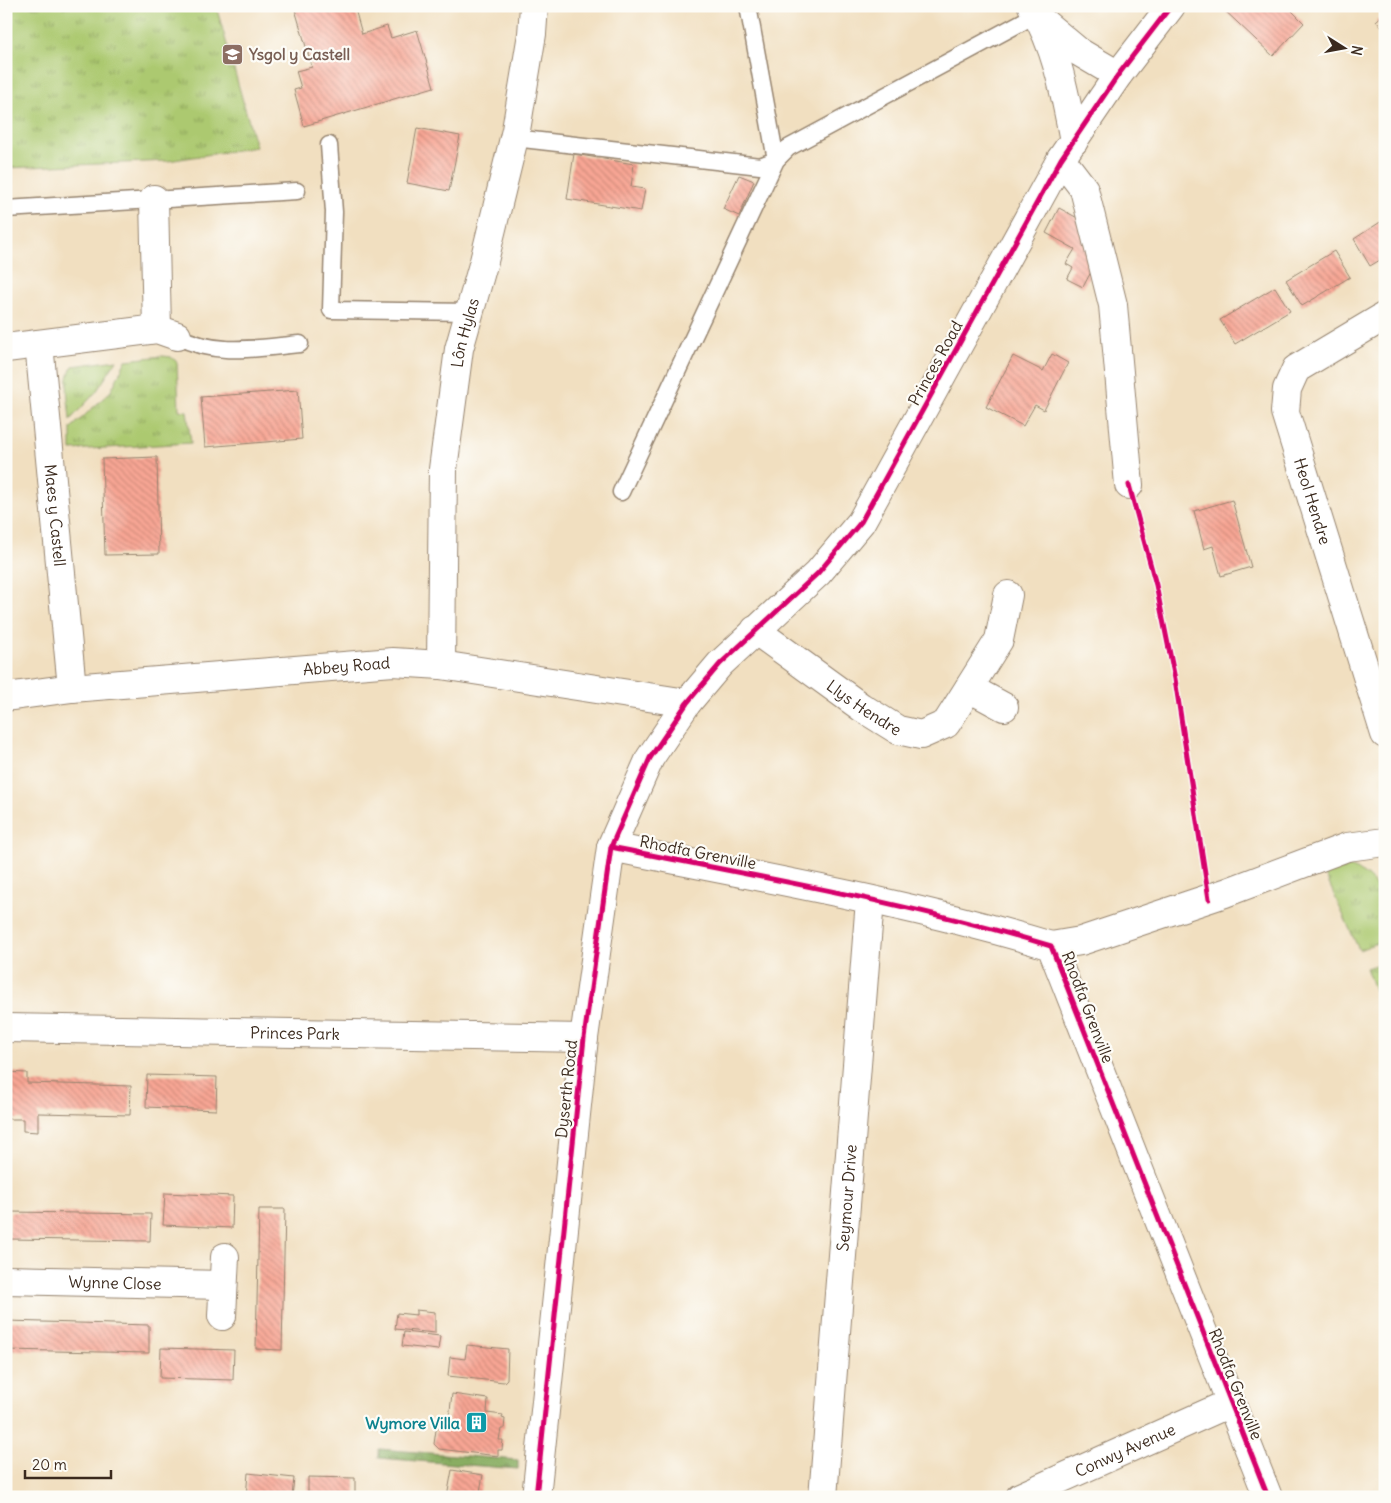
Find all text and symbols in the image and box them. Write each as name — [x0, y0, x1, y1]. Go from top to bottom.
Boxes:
north arrow — [1318, 22, 1368, 72]
school or university icon: Ysgol y Castell — [221, 42, 245, 66]
place label: Ysgol y Castell — [248, 44, 350, 65]
text: N — [1347, 44, 1367, 57]
street label: Lôn Hylas — [447, 296, 483, 369]
street label: Princes Road — [903, 317, 967, 409]
street label: Heol Hendre — [1290, 455, 1336, 547]
street label: Maes y Castell — [41, 463, 70, 567]
street label: Abbey Road — [302, 652, 391, 679]
street label: Llys Hendre — [823, 675, 905, 740]
street label: Rhodfa Grenville — [638, 831, 758, 873]
street label: Rhodfa Grenville — [1057, 948, 1119, 1066]
street label: Princes Park — [250, 1022, 340, 1044]
street label: Dyserth Road — [551, 1039, 581, 1139]
street label: Seymour Drive — [832, 1144, 861, 1252]
street label: Wynne Close — [68, 1271, 162, 1294]
street label: Rhodfa Grenville — [1205, 1325, 1267, 1443]
building icon: Wymore Villa — [464, 1411, 488, 1435]
place label: Wymore Villa — [365, 1413, 460, 1434]
street label: Conwy Avenue — [1072, 1419, 1178, 1481]
scale bar — [25, 1448, 111, 1480]
text: 20 m — [32, 1455, 67, 1474]

